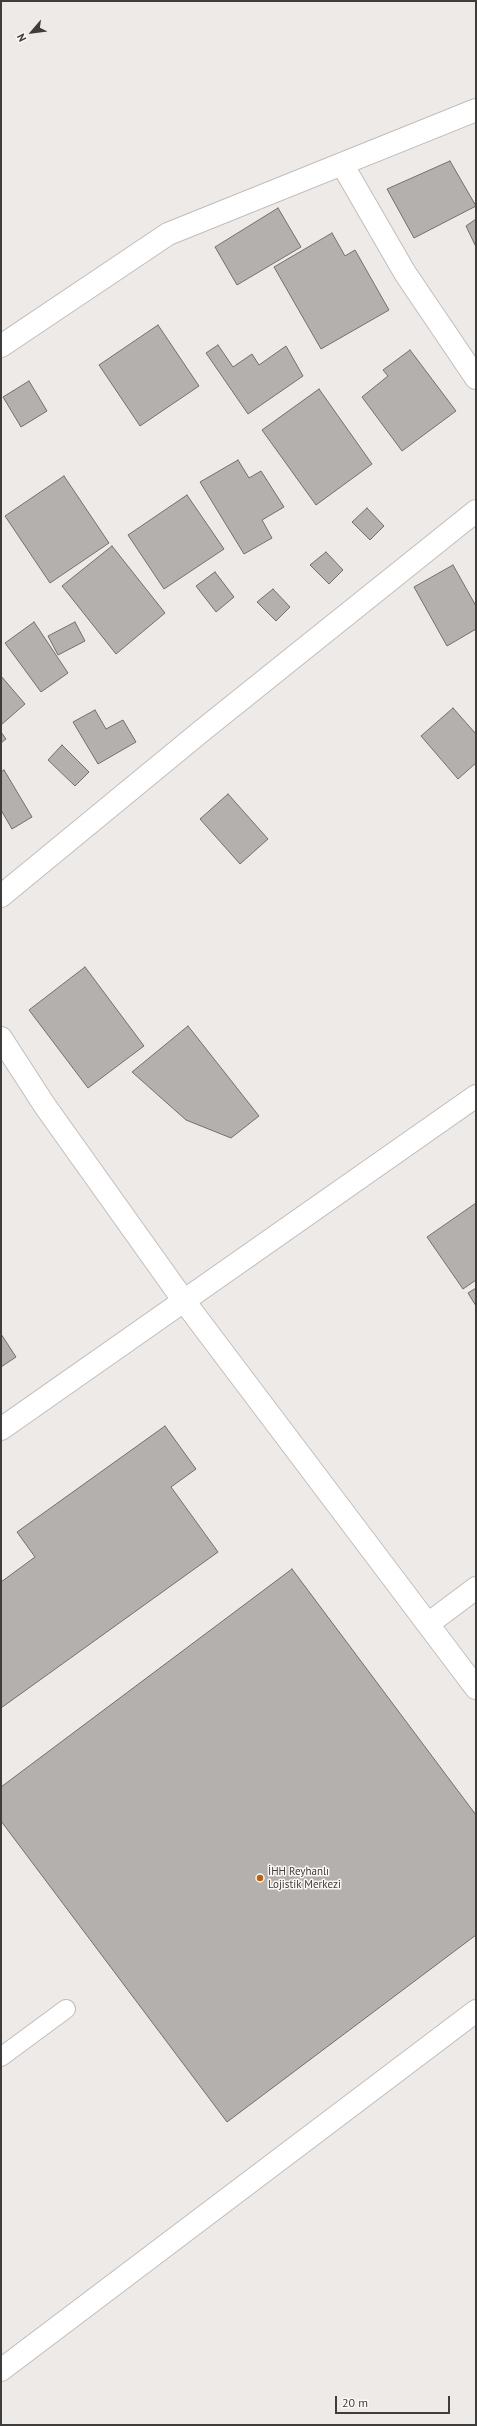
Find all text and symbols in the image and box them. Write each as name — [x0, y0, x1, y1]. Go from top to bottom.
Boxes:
north arrow — [12, 12, 52, 52]
text: N — [14, 31, 29, 44]
place label: İHH Reyhanlı Lojistik Merkezi — [268, 1865, 341, 1891]
marker: İHH Reyhanlı Lojistik Merkezi — [255, 1873, 265, 1883]
scale bar — [337, 2388, 452, 2414]
text: 20 m — [342, 2395, 368, 2410]

